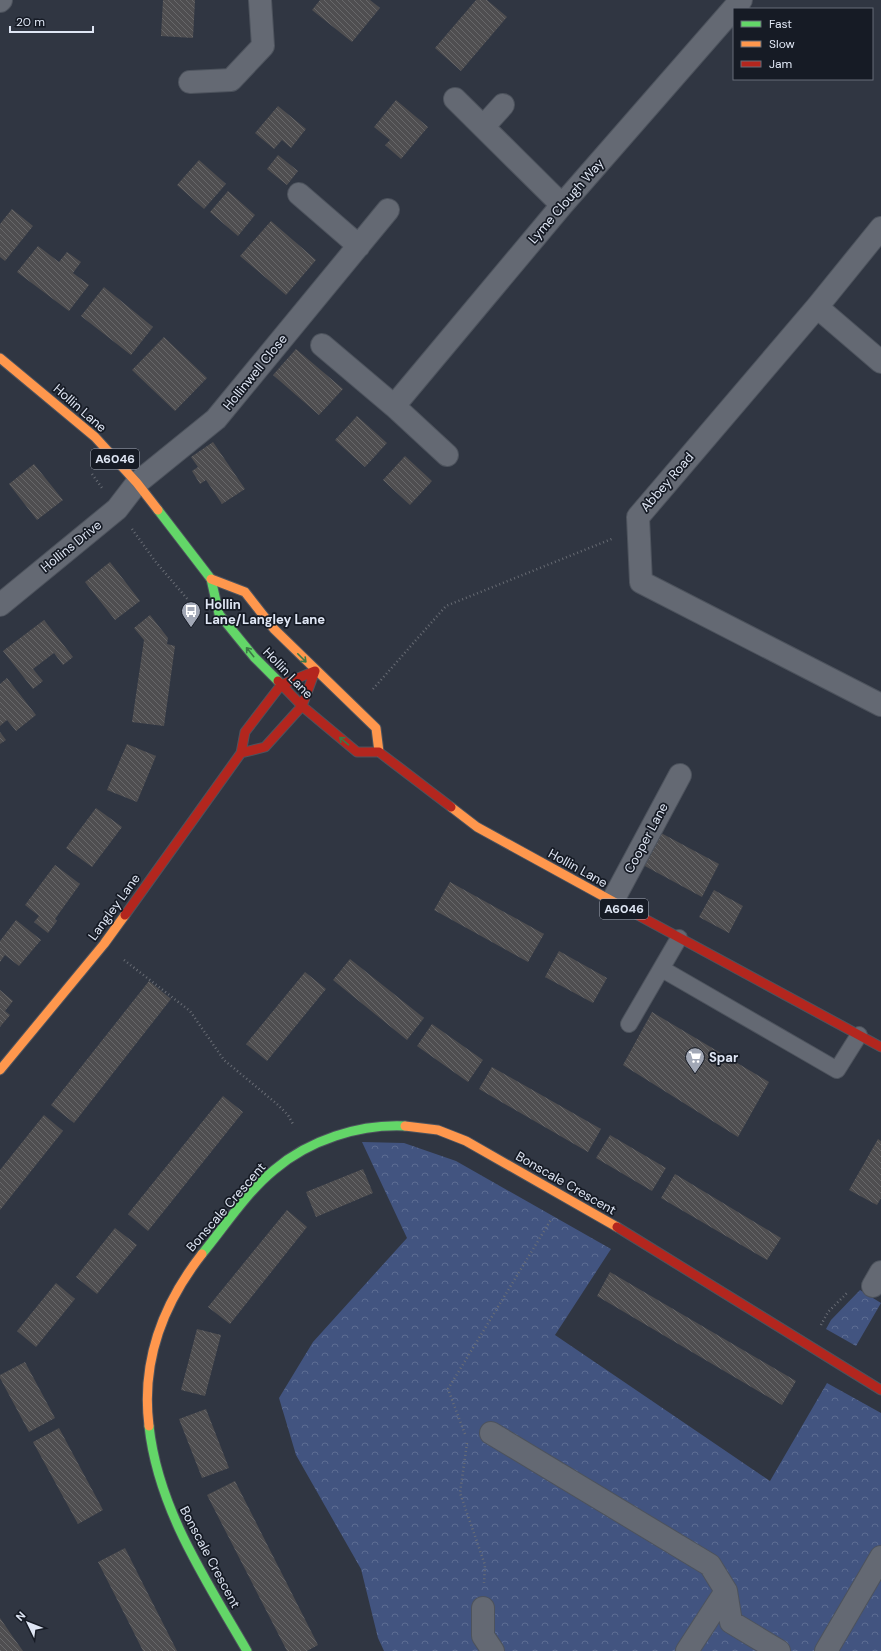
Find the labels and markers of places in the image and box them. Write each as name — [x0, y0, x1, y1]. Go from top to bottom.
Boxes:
place label: Hollin Lane/Langley Lane — [205, 596, 325, 628]
bus stop icon: Hollin Lane/Langley Lane — [180, 600, 202, 628]
supermarket icon: Spar — [684, 1046, 706, 1074]
place label: Spar — [709, 1049, 739, 1066]

